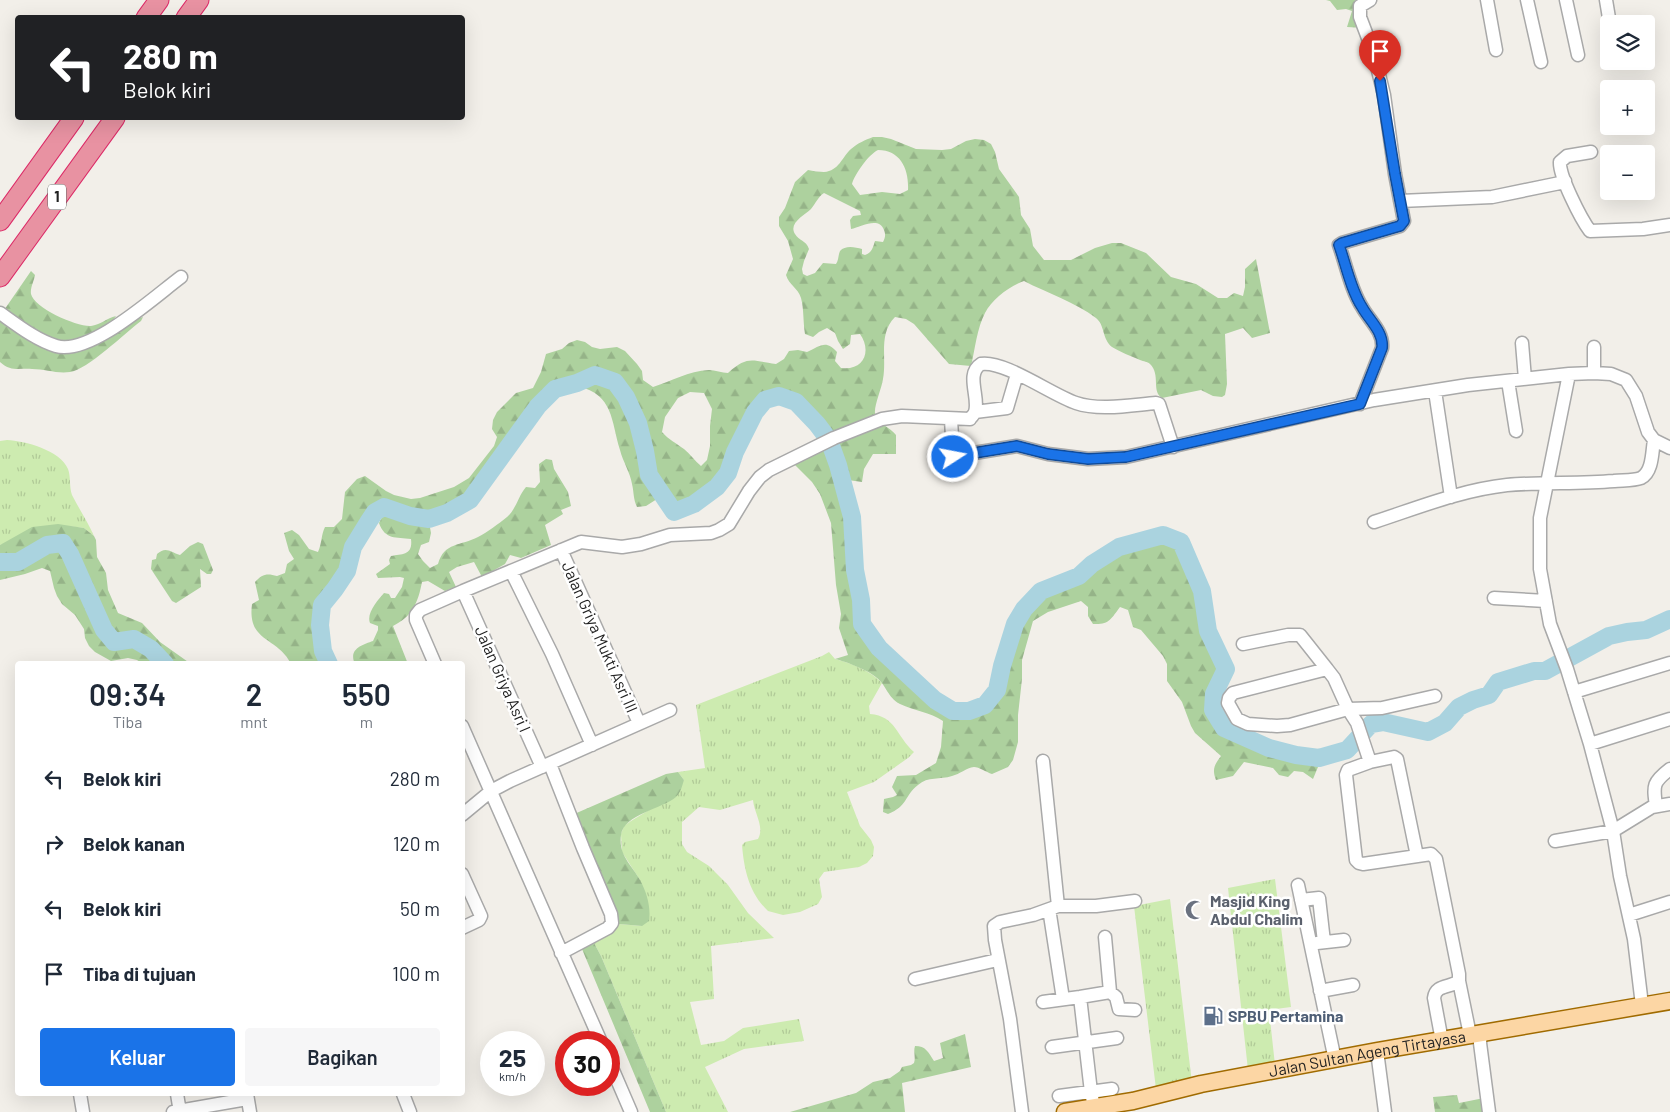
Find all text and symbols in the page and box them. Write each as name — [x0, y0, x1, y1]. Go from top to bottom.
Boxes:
map controls — [1600, 15, 1655, 200]
button: layers — [1600, 15, 1655, 70]
pin — [1359, 30, 1401, 81]
text: 280 m — [123, 34, 218, 76]
icon: left — [40, 35, 105, 100]
icon: arrive — [1366, 37, 1394, 65]
text: Belok kiri — [123, 76, 211, 102]
button: + — [1600, 80, 1655, 135]
button: − — [1600, 145, 1655, 200]
road number: 1 — [48, 184, 66, 210]
position arrow — [926, 430, 978, 482]
street label: Jalan Griya Mukti Asri III — [559, 558, 642, 715]
street label: Jalan Griya Asri I — [472, 623, 535, 735]
text: 09:34 — [89, 676, 166, 712]
text: 2 — [246, 676, 262, 712]
text: 550 — [342, 676, 391, 712]
text: Tiba — [113, 712, 143, 731]
text: mnt — [240, 712, 268, 731]
text: m — [360, 712, 373, 731]
icon: left — [40, 765, 68, 793]
text: Belok kiri — [83, 767, 161, 790]
text: 280 m — [390, 767, 440, 790]
icon: right — [40, 830, 68, 858]
text: Belok kanan — [83, 832, 185, 855]
text: 120 m — [393, 832, 440, 855]
place label: Masjid King Abdul Chalim — [1210, 891, 1303, 928]
icon: left — [40, 895, 68, 923]
text: Belok kiri — [83, 897, 161, 920]
text: 50 m — [400, 897, 440, 920]
mosque icon: Masjid King Abdul Chalim — [1184, 899, 1206, 921]
icon: arrive — [40, 960, 68, 988]
text: Tiba di tujuan — [83, 962, 196, 985]
text: 100 m — [392, 962, 440, 985]
fuel station icon: SPBU Pertamina — [1202, 1005, 1224, 1027]
place label: SPBU Pertamina — [1228, 1006, 1343, 1025]
street label: Jalan Sultan Ageng Tirtayasa — [1267, 1026, 1467, 1080]
button: Keluar — [40, 1028, 235, 1086]
button: Bagikan — [245, 1028, 440, 1086]
speed limit sign: 30 — [555, 1031, 620, 1096]
text: 25 — [499, 1042, 526, 1072]
text: km/h — [499, 1069, 526, 1083]

